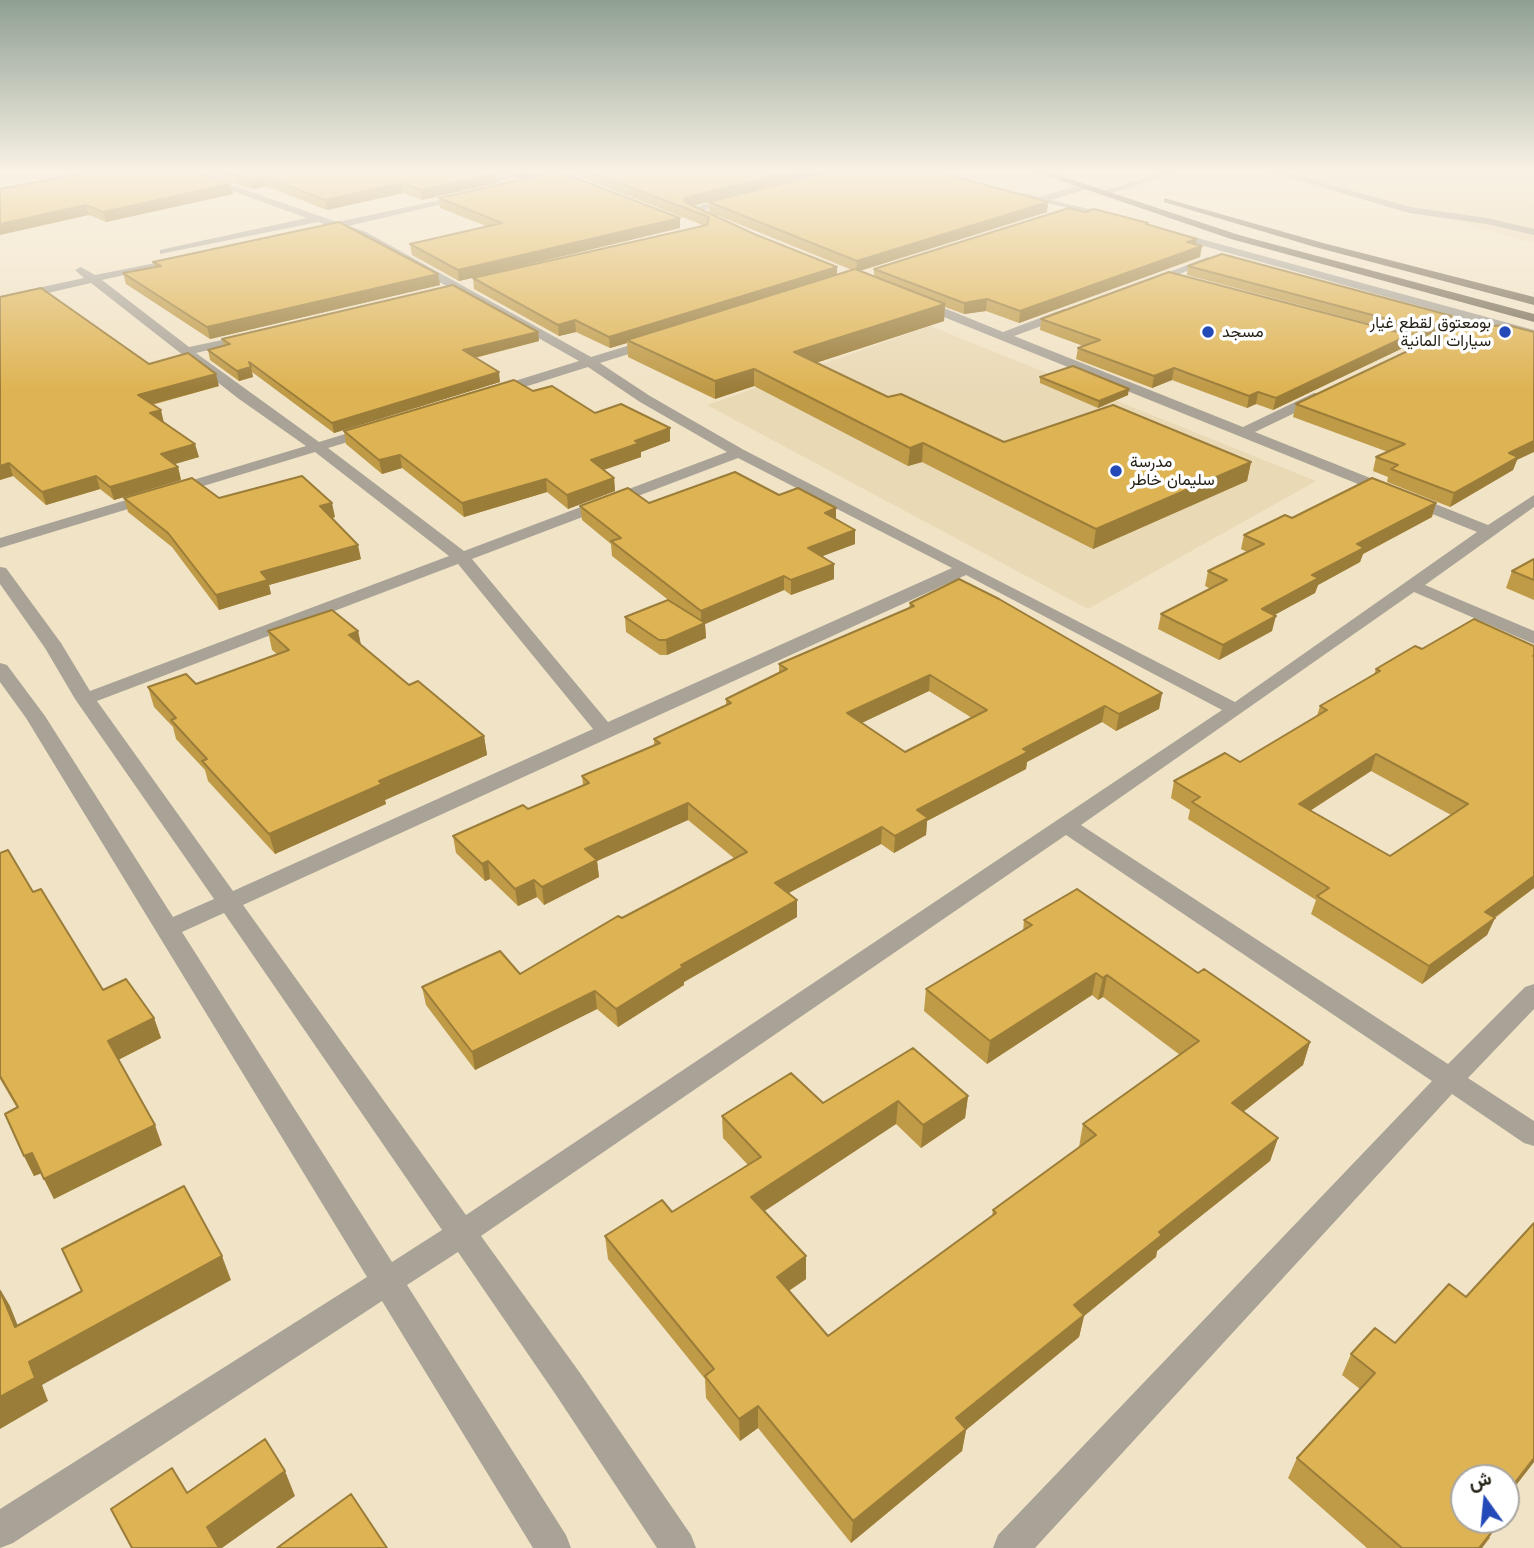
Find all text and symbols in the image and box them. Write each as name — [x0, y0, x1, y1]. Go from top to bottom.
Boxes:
place label: بومعتوق لقطع غيار سيارات المانية — [1370, 313, 1491, 351]
place label: مسجد — [1222, 322, 1263, 342]
marker: مسجد — [1200, 324, 1216, 340]
marker: بومعتوق لقطع غيار سيارات المانية — [1497, 324, 1513, 340]
place label: مدرسة سليمان خاطر — [1130, 452, 1215, 490]
marker: مدرسة سليمان خاطر — [1108, 463, 1124, 479]
north arrow — [1450, 1464, 1520, 1534]
text: ش — [1466, 1466, 1494, 1494]

